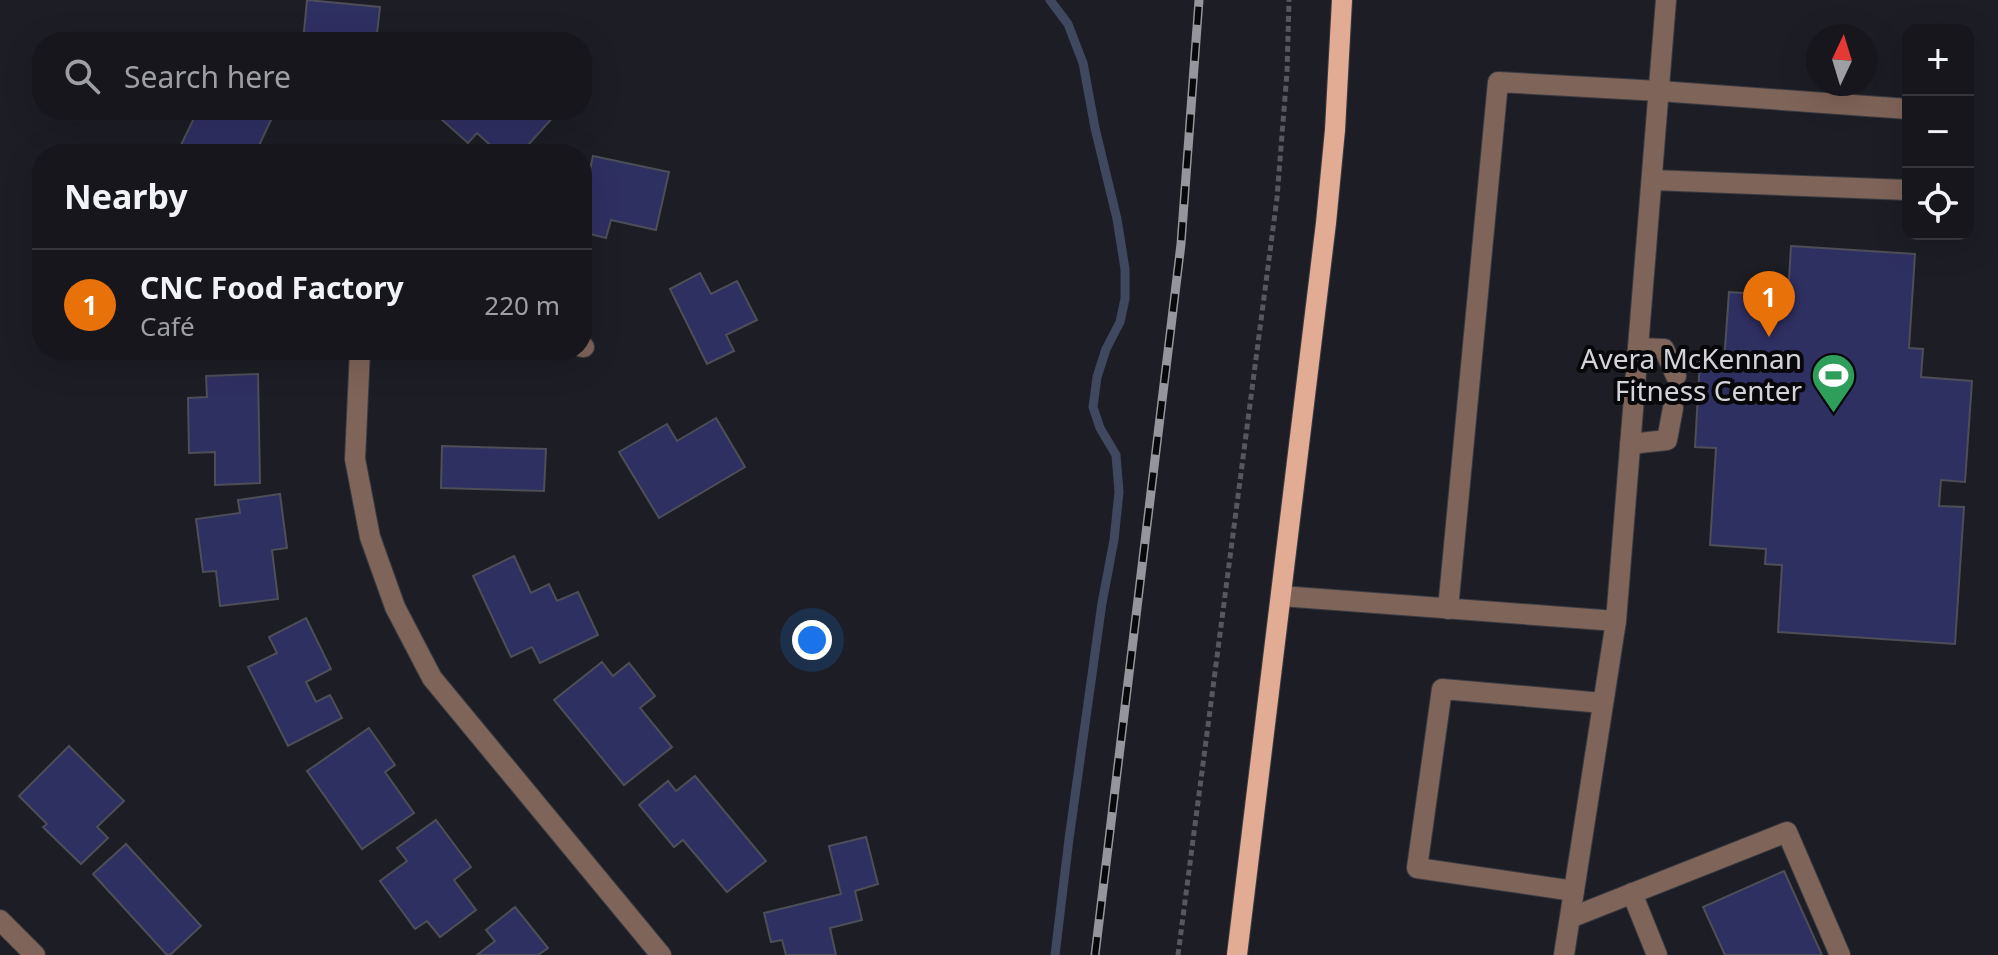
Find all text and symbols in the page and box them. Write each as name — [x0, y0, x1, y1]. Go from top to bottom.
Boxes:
north arrow — [1806, 24, 1878, 96]
map controls — [1902, 24, 1974, 240]
button: + — [1902, 24, 1974, 96]
search box — [32, 32, 592, 120]
icon: search — [60, 54, 104, 98]
text: Search here — [124, 56, 291, 97]
button: − — [1902, 96, 1974, 168]
button: locate — [1902, 168, 1974, 240]
text: Nearby — [64, 173, 188, 219]
text: CNC Food Factory — [140, 267, 404, 308]
pin: 1 — [1743, 271, 1795, 337]
text: 1 — [83, 287, 97, 323]
text: 220 m — [484, 287, 560, 323]
text: Café — [140, 308, 195, 344]
place label: Avera McKennan Fitness Center — [1581, 339, 1802, 409]
sports icon: Avera McKennan Fitness Center — [1809, 351, 1857, 414]
your location — [792, 620, 832, 660]

